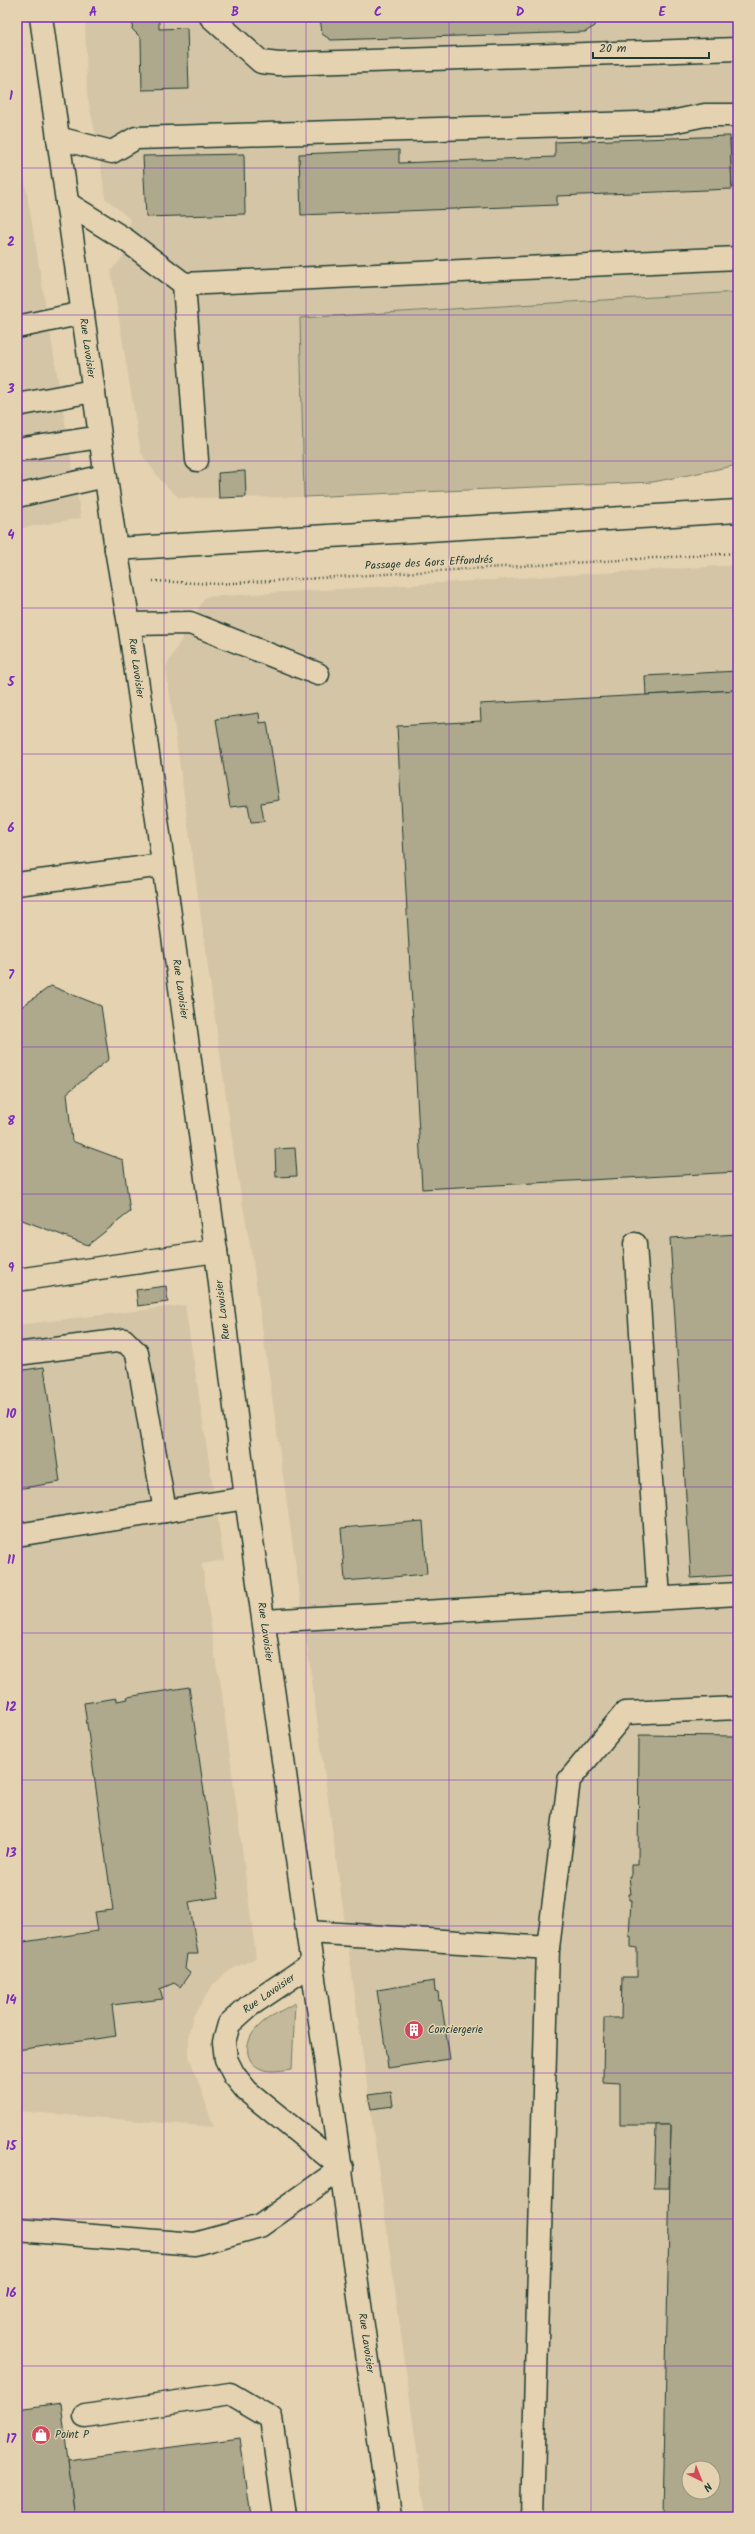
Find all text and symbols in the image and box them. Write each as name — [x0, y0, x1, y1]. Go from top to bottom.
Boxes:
text: A — [89, 2, 97, 23]
text: B — [231, 2, 239, 23]
text: C — [374, 2, 382, 23]
text: D — [516, 2, 525, 23]
text: E — [658, 2, 666, 23]
scale bar — [593, 34, 709, 60]
text: 20 m — [599, 39, 627, 58]
text: 1 — [9, 86, 13, 107]
text: 2 — [7, 232, 15, 253]
street label: Rue Lavoisier — [74, 317, 100, 380]
text: 3 — [6, 379, 15, 400]
text: 4 — [7, 525, 15, 546]
street label: Passage des Gors Effondrés — [364, 551, 494, 575]
street label: Rue Lavoisier — [123, 637, 149, 700]
text: 5 — [7, 672, 16, 693]
text: 6 — [7, 818, 15, 839]
street label: Rue Lavoisier — [167, 958, 193, 1021]
text: 7 — [8, 965, 15, 986]
text: 8 — [7, 1111, 15, 1132]
text: 9 — [8, 1258, 15, 1279]
street label: Rue Lavoisier — [210, 1278, 236, 1341]
text: 10 — [6, 1404, 17, 1425]
text: 11 — [7, 1550, 15, 1571]
street label: Rue Lavoisier — [252, 1601, 278, 1664]
text: 12 — [5, 1697, 17, 1718]
text: 13 — [5, 1843, 17, 1864]
street label: Rue Lavoisier — [239, 1969, 300, 2019]
text: 14 — [5, 1990, 17, 2011]
building icon: Conciergerie — [403, 2019, 425, 2041]
place label: Conciergerie — [428, 2021, 483, 2039]
text: 15 — [6, 2136, 18, 2157]
text: 16 — [6, 2283, 16, 2304]
street label: Rue Lavoisier — [353, 2312, 379, 2375]
shop icon: Point P — [30, 2424, 52, 2446]
place label: Point P — [55, 2426, 90, 2444]
text: 17 — [6, 2429, 17, 2450]
north arrow — [681, 2460, 721, 2500]
text: N — [698, 2478, 716, 2496]

